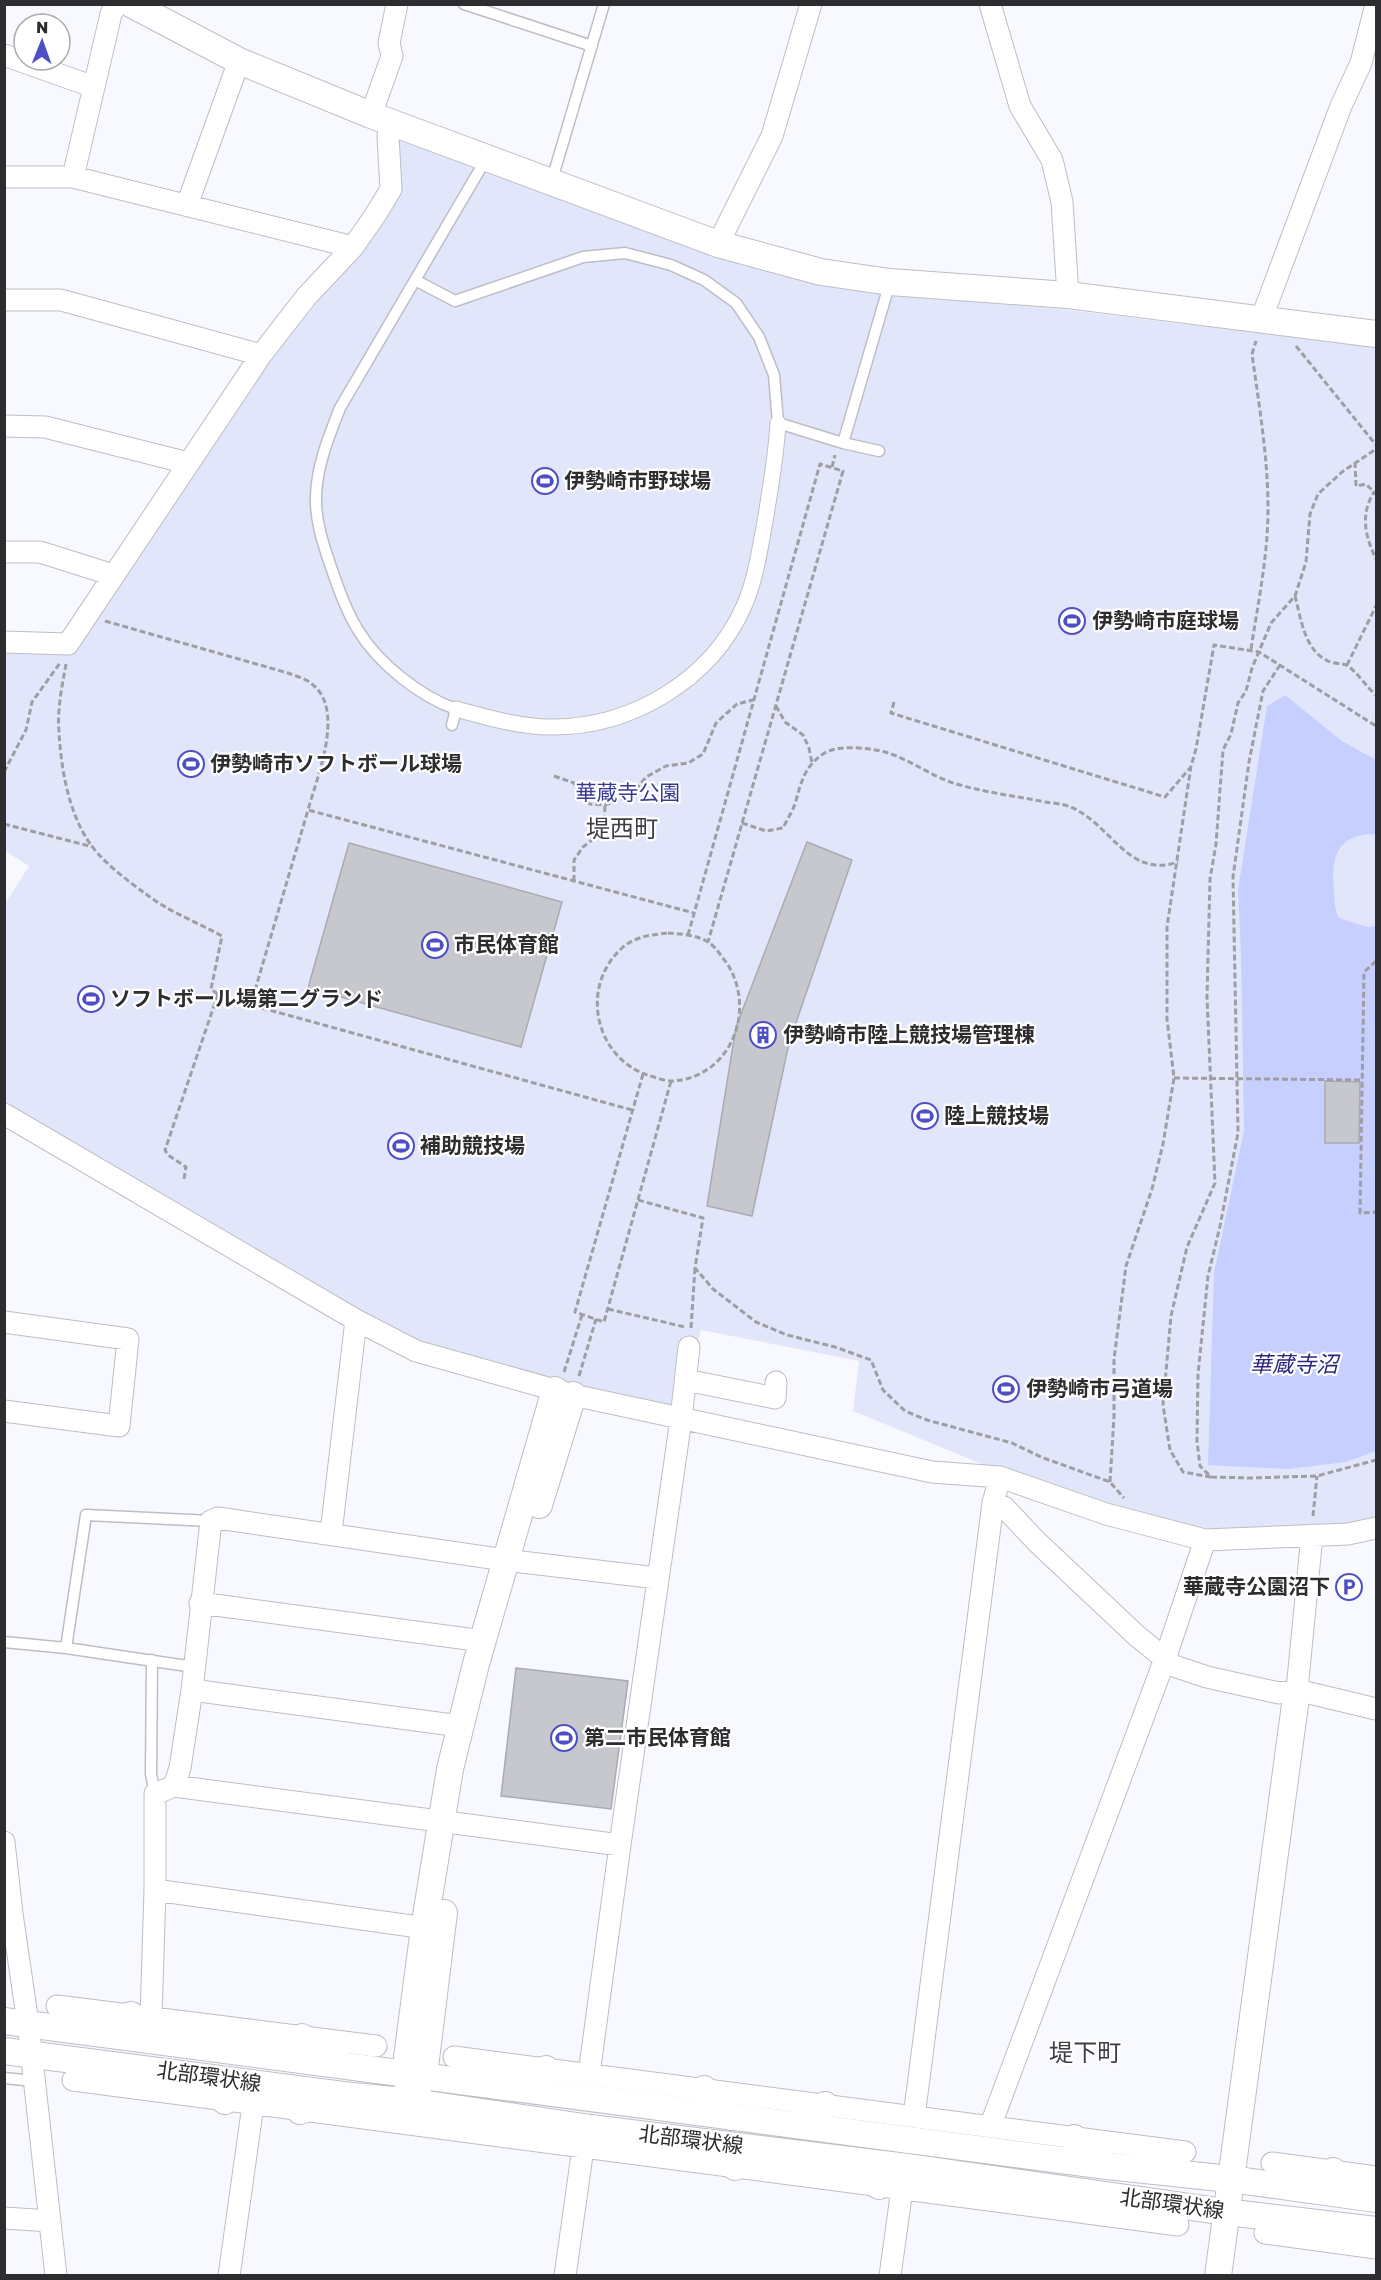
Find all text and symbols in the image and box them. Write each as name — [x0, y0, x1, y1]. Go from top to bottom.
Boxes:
north arrow — [12, 12, 72, 72]
text: N — [36, 17, 49, 37]
sports icon: 伊勢崎市野球場 — [530, 466, 560, 496]
place label: 伊勢崎市野球場 — [564, 467, 711, 493]
sports icon: 伊勢崎市庭球場 — [1057, 606, 1087, 636]
place label: 伊勢崎市庭球場 — [1092, 607, 1239, 633]
sports icon: 伊勢崎市ソフトボール球場 — [176, 749, 206, 779]
place label: 伊勢崎市ソフトボール球場 — [210, 750, 462, 776]
park label: 華蔵寺公園 — [576, 779, 681, 805]
district label: 堤西町 — [586, 813, 658, 842]
sports icon: 市民体育館 — [420, 930, 450, 960]
place label: 市民体育館 — [454, 931, 559, 957]
sports icon: ソフトボール場第二グランド — [76, 984, 106, 1014]
place label: ソフトボール場第二グランド — [110, 985, 383, 1011]
building icon: 伊勢崎市陸上競技場管理棟 — [748, 1020, 778, 1050]
place label: 伊勢崎市陸上競技場管理棟 — [783, 1021, 1035, 1047]
sports icon: 陸上競技場 — [910, 1101, 940, 1131]
place label: 陸上競技場 — [944, 1102, 1049, 1128]
sports icon: 補助競技場 — [386, 1131, 416, 1161]
place label: 補助競技場 — [420, 1132, 525, 1158]
water label: 華蔵寺沼 — [1250, 1350, 1341, 1377]
sports icon: 伊勢崎市弓道場 — [991, 1374, 1021, 1404]
place label: 伊勢崎市弓道場 — [1026, 1375, 1173, 1401]
parking icon: 華蔵寺公園沼下 — [1334, 1572, 1364, 1602]
place label: 華蔵寺公園沼下 — [1183, 1573, 1330, 1599]
sports icon: 第二市民体育館 — [549, 1723, 579, 1753]
place label: 第二市民体育館 — [584, 1724, 731, 1750]
district label: 堤下町 — [1049, 2037, 1121, 2066]
street label: 北部環状線 — [155, 2056, 263, 2096]
street label: 北部環状線 — [637, 2120, 745, 2158]
street label: 北部環状線 — [1118, 2183, 1226, 2223]

